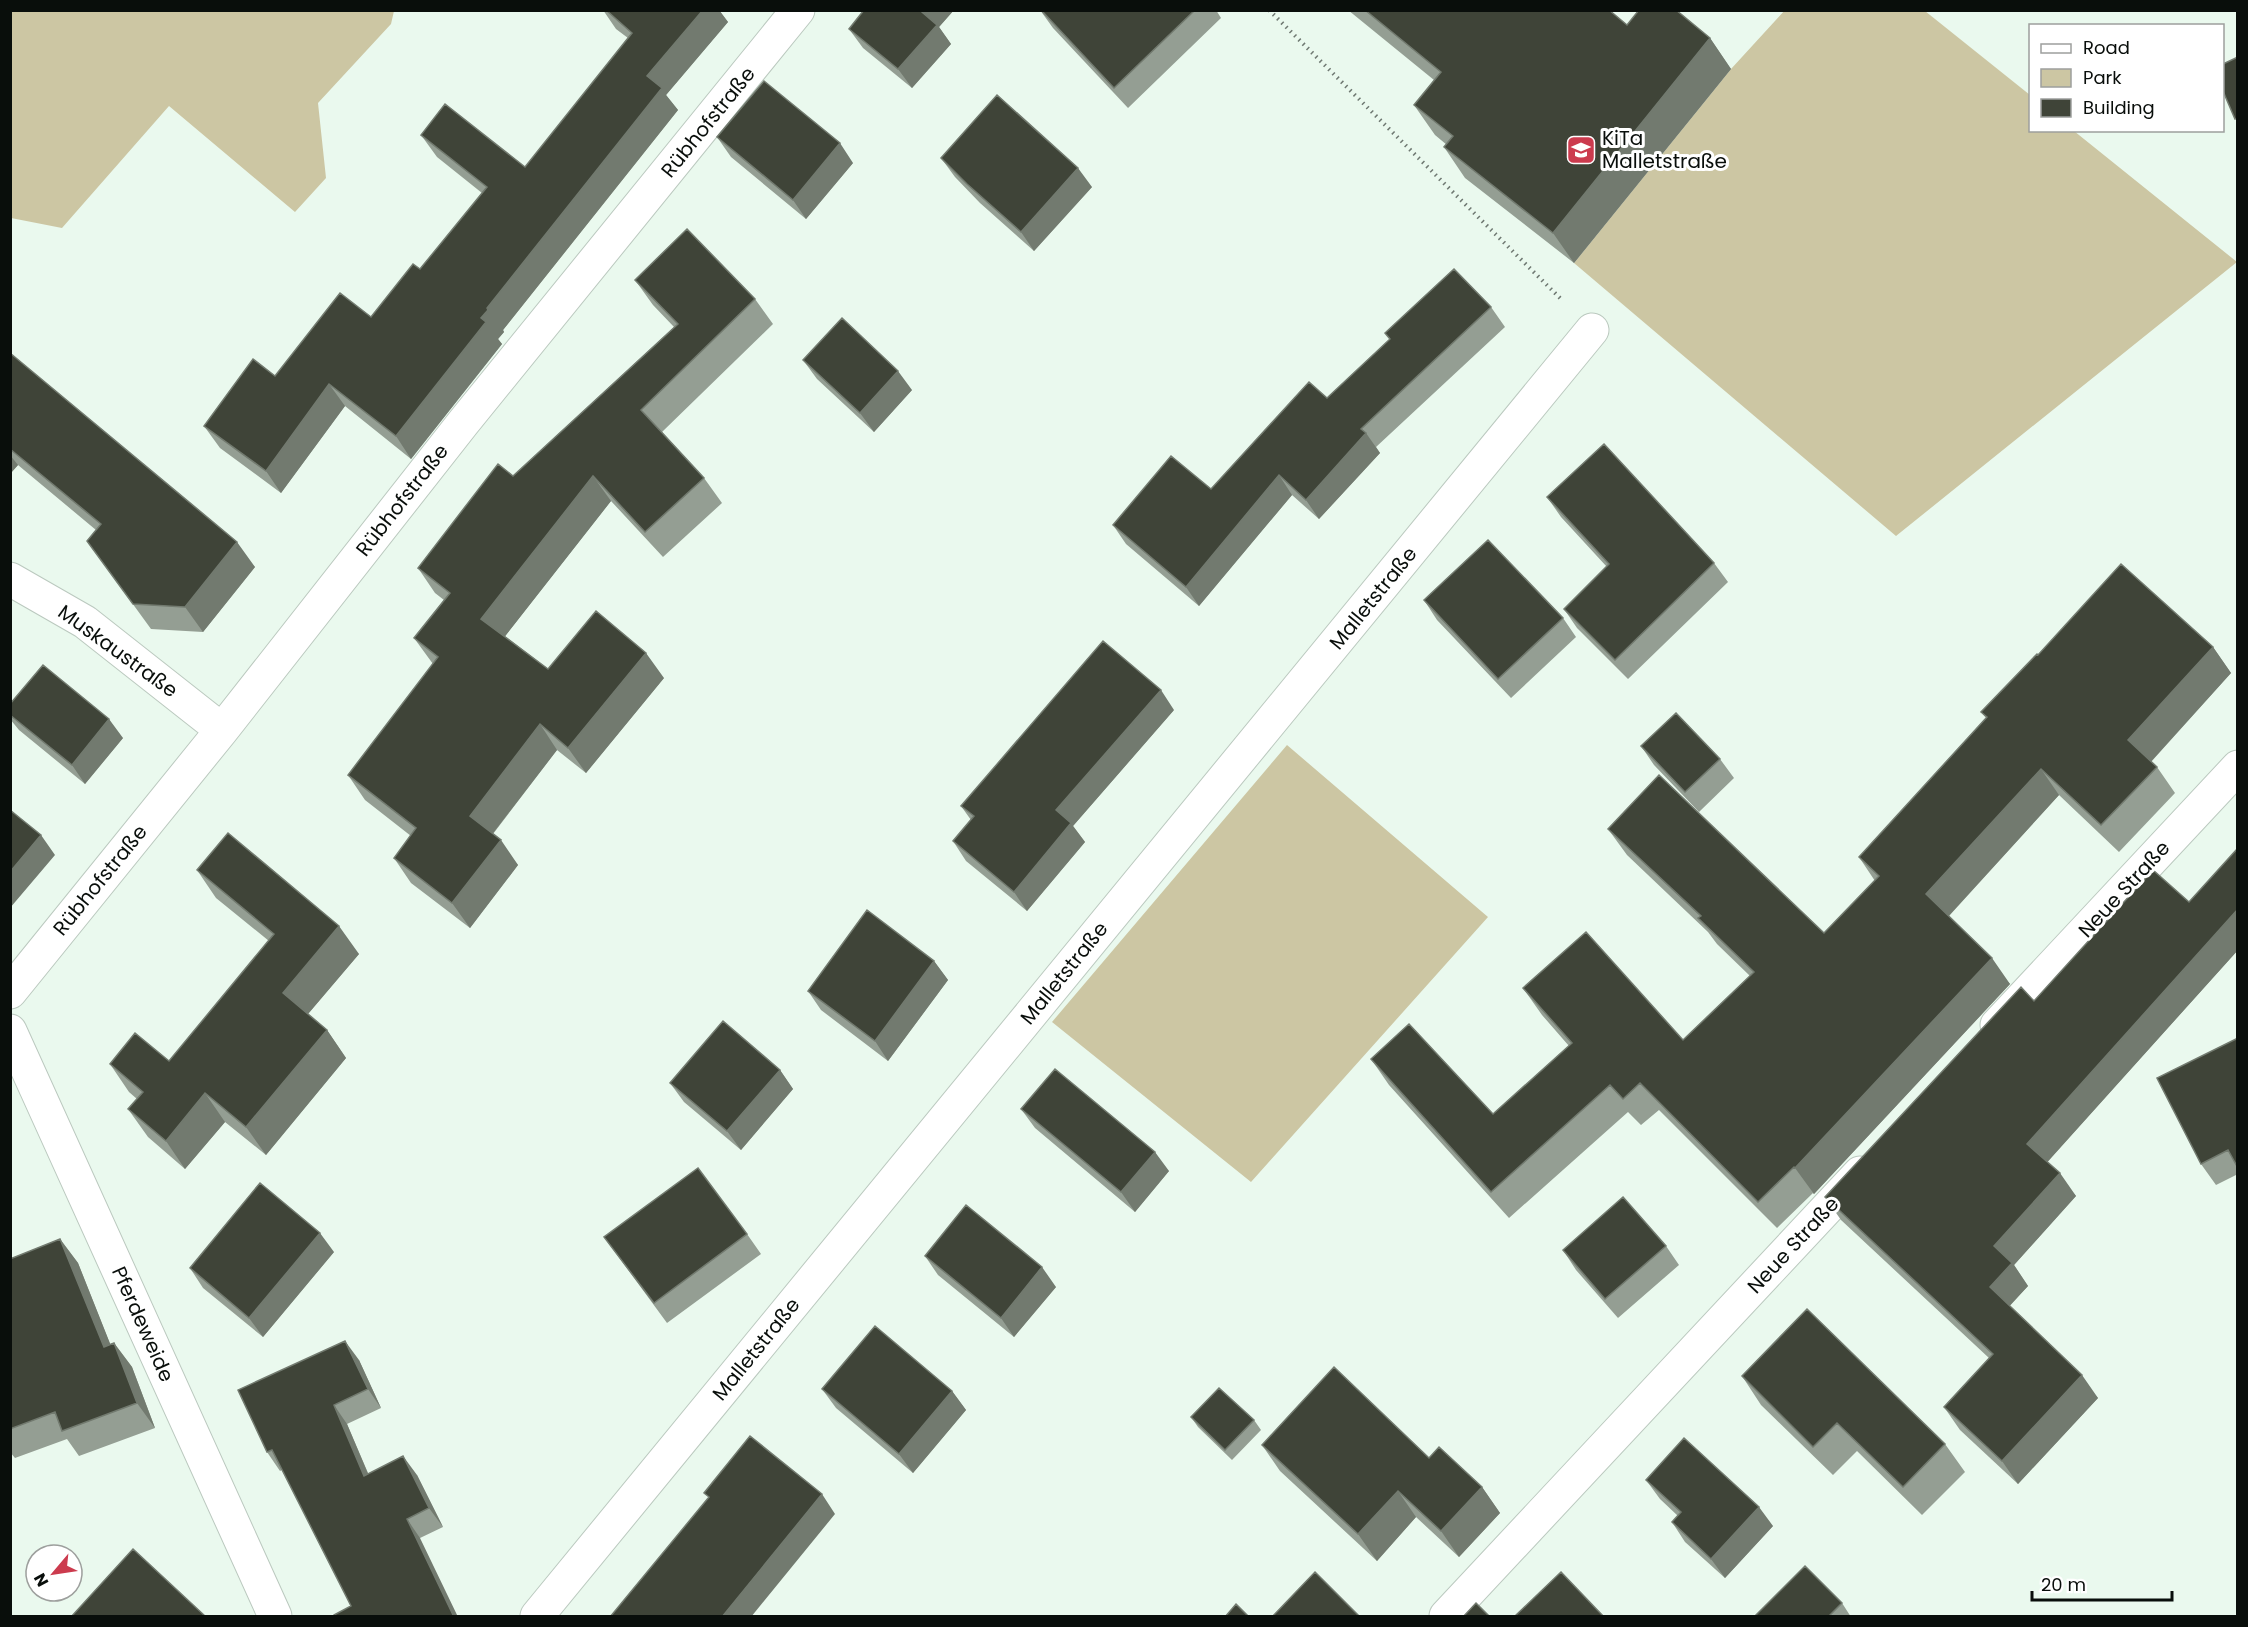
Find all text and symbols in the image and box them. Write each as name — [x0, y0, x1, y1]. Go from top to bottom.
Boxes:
legend — [2029, 24, 2224, 132]
text: Road — [2083, 35, 2130, 60]
street label: Rübhofstraße — [655, 61, 761, 183]
text: Park — [2083, 65, 2122, 90]
text: Building — [2083, 95, 2155, 120]
place label: KiTa Malletstraße — [1602, 124, 1727, 175]
school or university icon: KiTa Malletstraße — [1565, 134, 1597, 166]
street label: Rübhofstraße — [349, 438, 455, 562]
street label: Malletstraße — [1323, 541, 1423, 655]
street label: Muskaustraße — [52, 598, 184, 704]
street label: Rübhofstraße — [47, 819, 153, 941]
street label: Neue Straße — [2072, 834, 2176, 944]
street label: Malletstraße — [1014, 916, 1114, 1030]
street label: Neue Straße — [1741, 1190, 1845, 1300]
street label: Pferdeweide — [105, 1262, 181, 1386]
street label: Malletstraße — [706, 1292, 806, 1406]
north arrow — [24, 1543, 84, 1603]
scale bar — [2032, 1564, 2172, 1602]
text: N — [28, 1569, 54, 1591]
text: 20 m — [2041, 1572, 2086, 1597]

